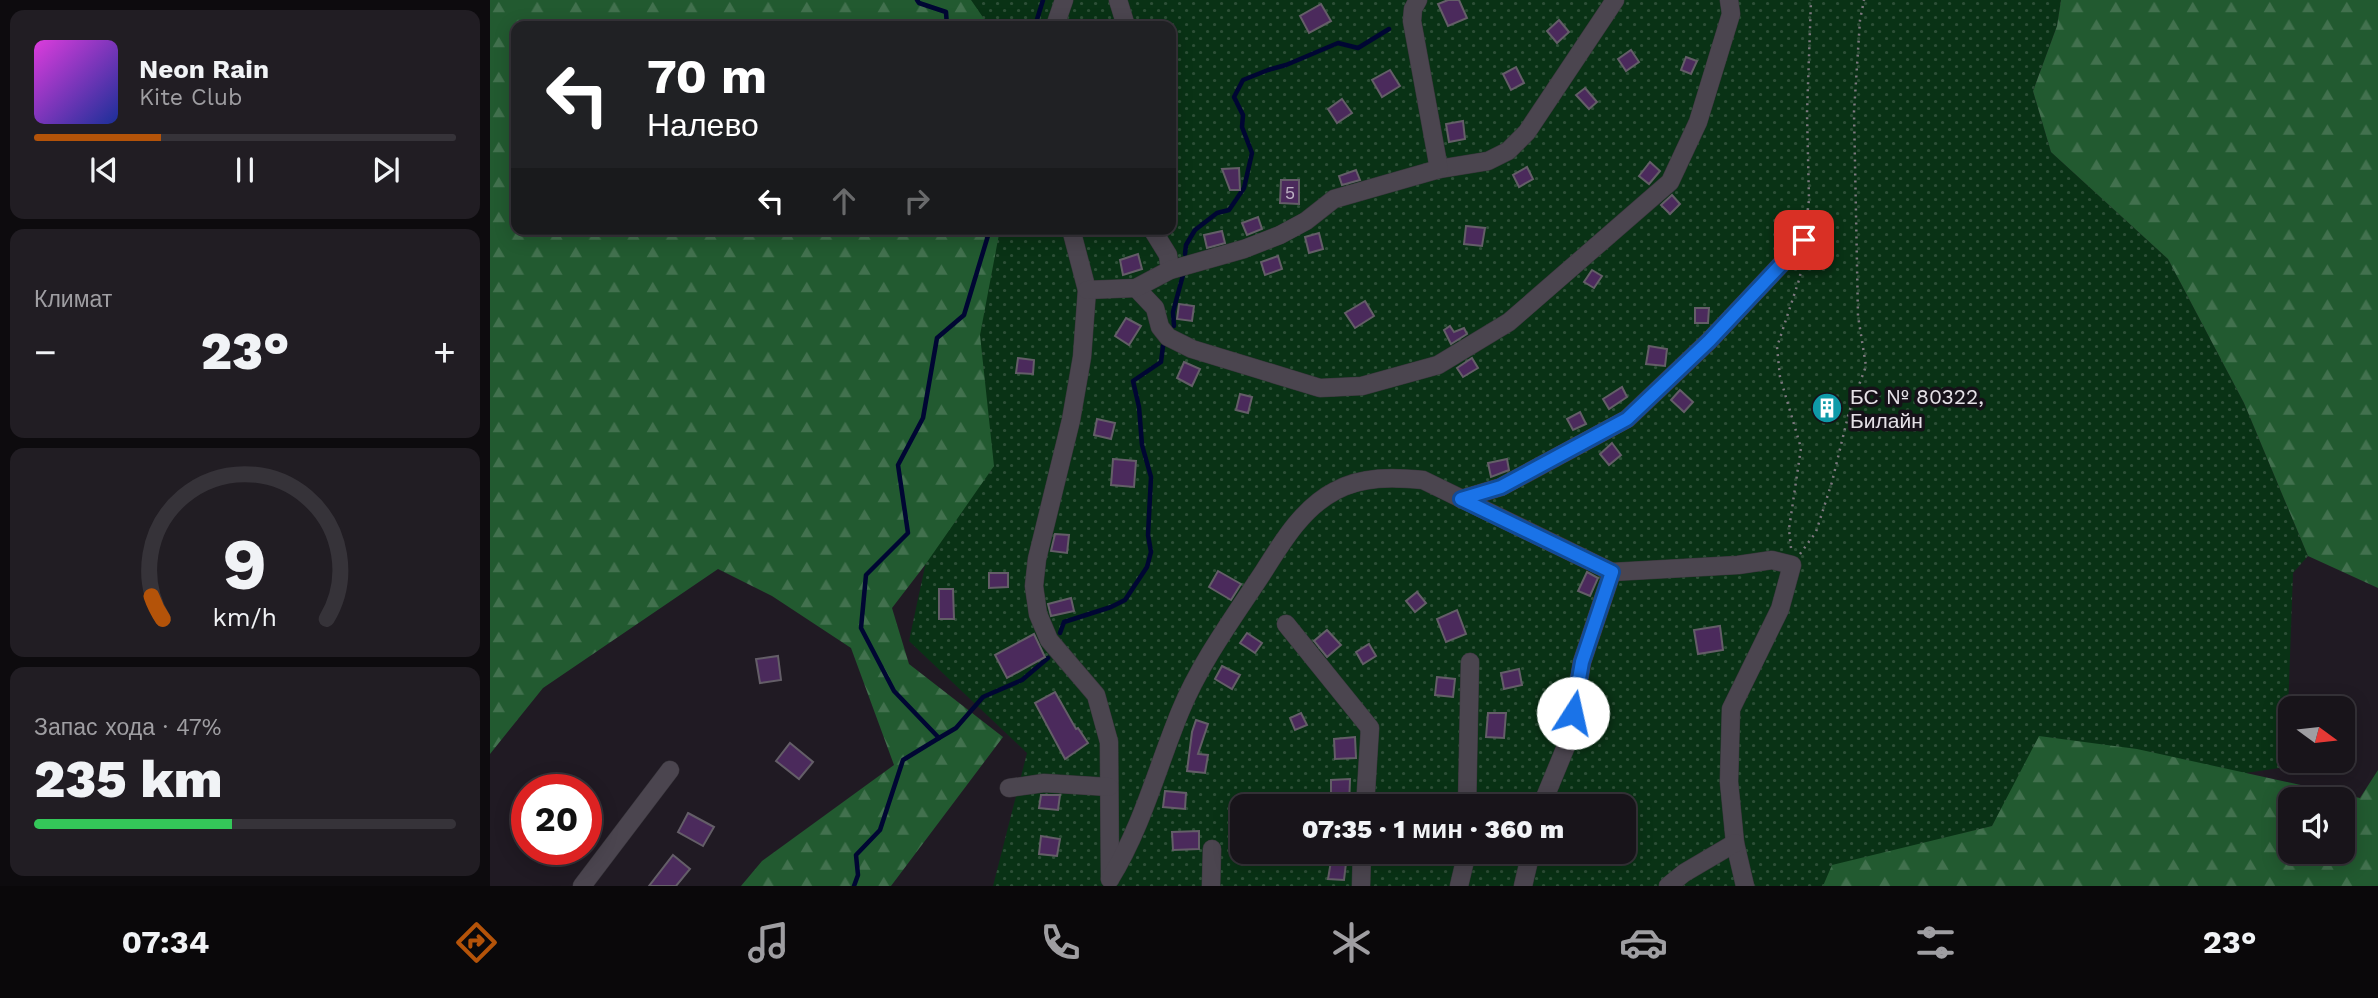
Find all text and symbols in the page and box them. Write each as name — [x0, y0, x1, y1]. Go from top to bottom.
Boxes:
text: 70 m — [647, 47, 767, 105]
icon: left — [532, 49, 623, 140]
text: Neon Rain — [139, 54, 269, 84]
text: Kite Club — [139, 84, 242, 111]
text: Налево — [647, 106, 759, 144]
icon: previous — [85, 151, 123, 189]
icon: pause — [226, 151, 264, 189]
icon: next — [367, 151, 405, 189]
icon: left — [752, 182, 790, 220]
icon: ahead — [825, 182, 863, 220]
icon: right — [898, 182, 936, 220]
house number: 5 — [1285, 182, 1295, 203]
pin — [1774, 210, 1834, 270]
icon: arrive — [1785, 221, 1823, 259]
text: Климат — [34, 286, 112, 313]
text: 23° — [201, 321, 289, 382]
text: − — [34, 330, 57, 374]
text: + — [433, 330, 456, 374]
place label: БС № 80322, Билайн — [1850, 384, 1984, 433]
building icon: БС № 80322, Билайн — [1810, 391, 1844, 425]
text: 9 — [223, 521, 267, 607]
text: km/h — [213, 602, 277, 631]
position arrow — [1536, 676, 1610, 750]
north arrow — [2278, 696, 2356, 774]
map controls — [2278, 696, 2355, 864]
text: Запас хода · 47% — [34, 714, 221, 741]
text: 235 km — [34, 749, 223, 810]
speed limit sign: 20 — [511, 774, 602, 865]
button: sound — [2278, 787, 2355, 864]
text: 07:35 · 1 мин · 360 m — [1302, 814, 1564, 844]
icon: directions — [452, 918, 501, 967]
icon: music — [744, 918, 793, 967]
icon: phone — [1036, 918, 1085, 967]
icon: climate — [1327, 918, 1376, 967]
icon: car — [1619, 918, 1668, 967]
icon: filters — [1911, 918, 1960, 967]
text: 07:34 — [121, 923, 209, 961]
text: 23° — [2203, 923, 2257, 961]

